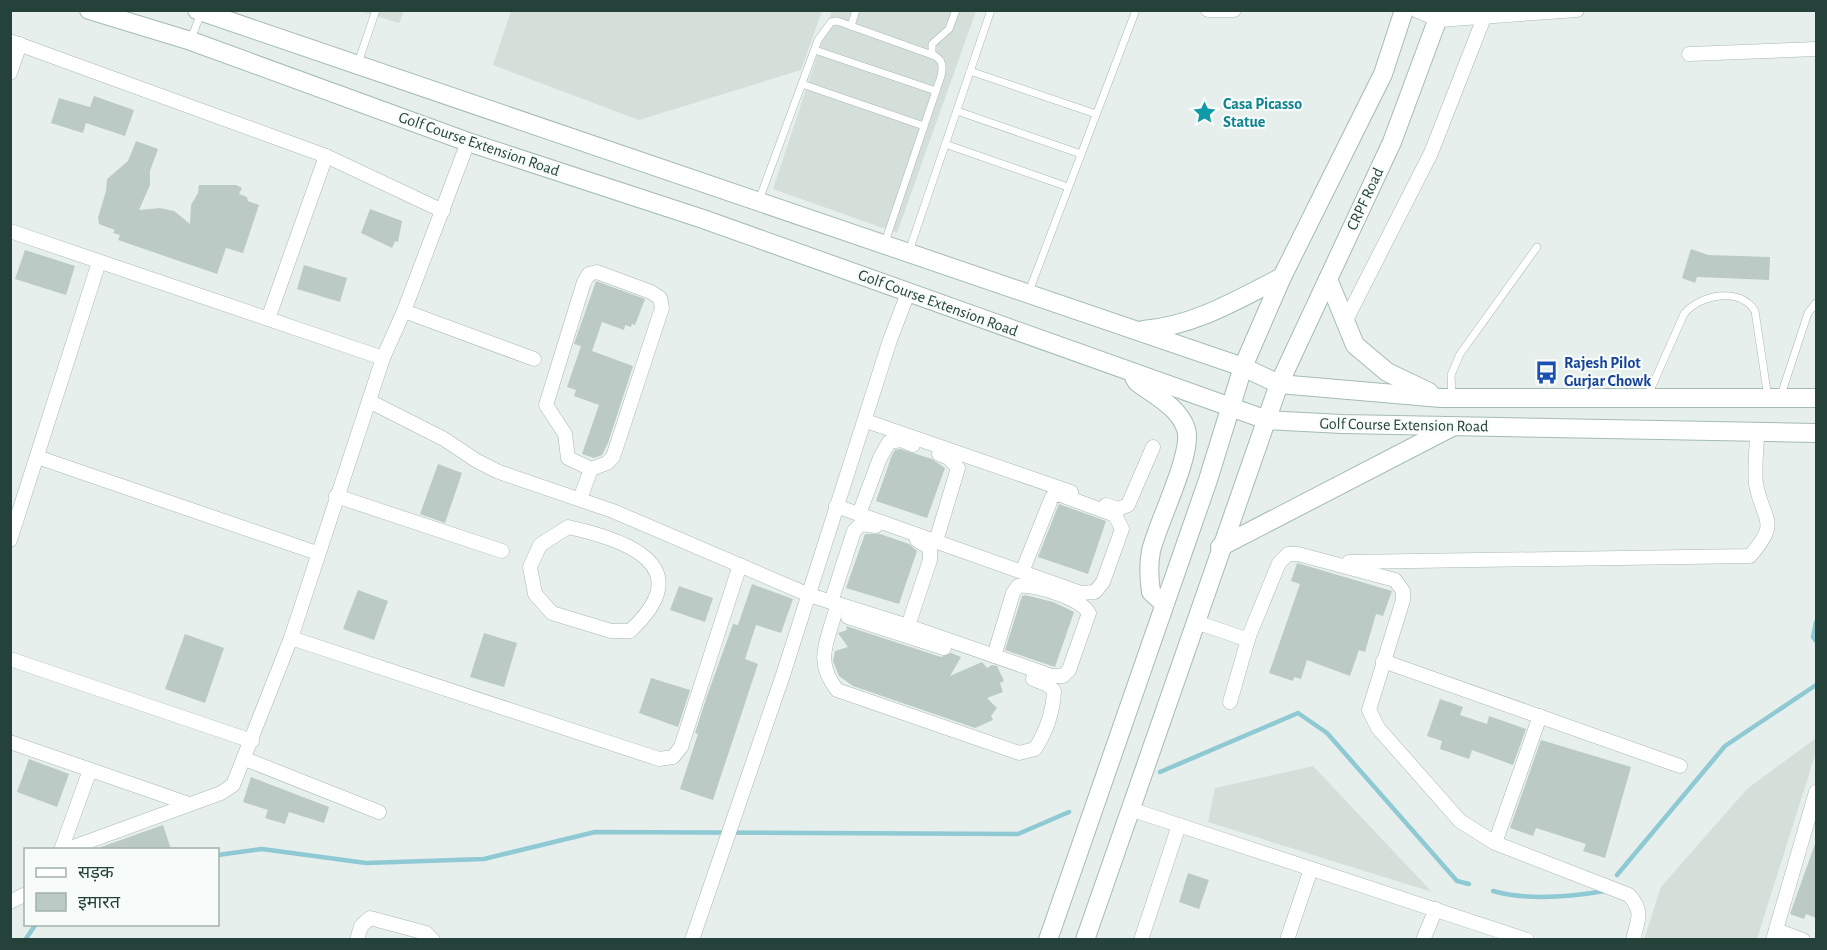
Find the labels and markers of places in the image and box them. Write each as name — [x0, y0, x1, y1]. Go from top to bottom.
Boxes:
place label: Casa Picasso Statue — [1223, 96, 1302, 130]
place icon: Casa Picasso Statue — [1192, 100, 1218, 126]
place label: Rajesh Pilot Gurjar Chowk — [1564, 355, 1651, 390]
bus stop icon: Rajesh Pilot Gurjar Chowk — [1533, 359, 1559, 385]

